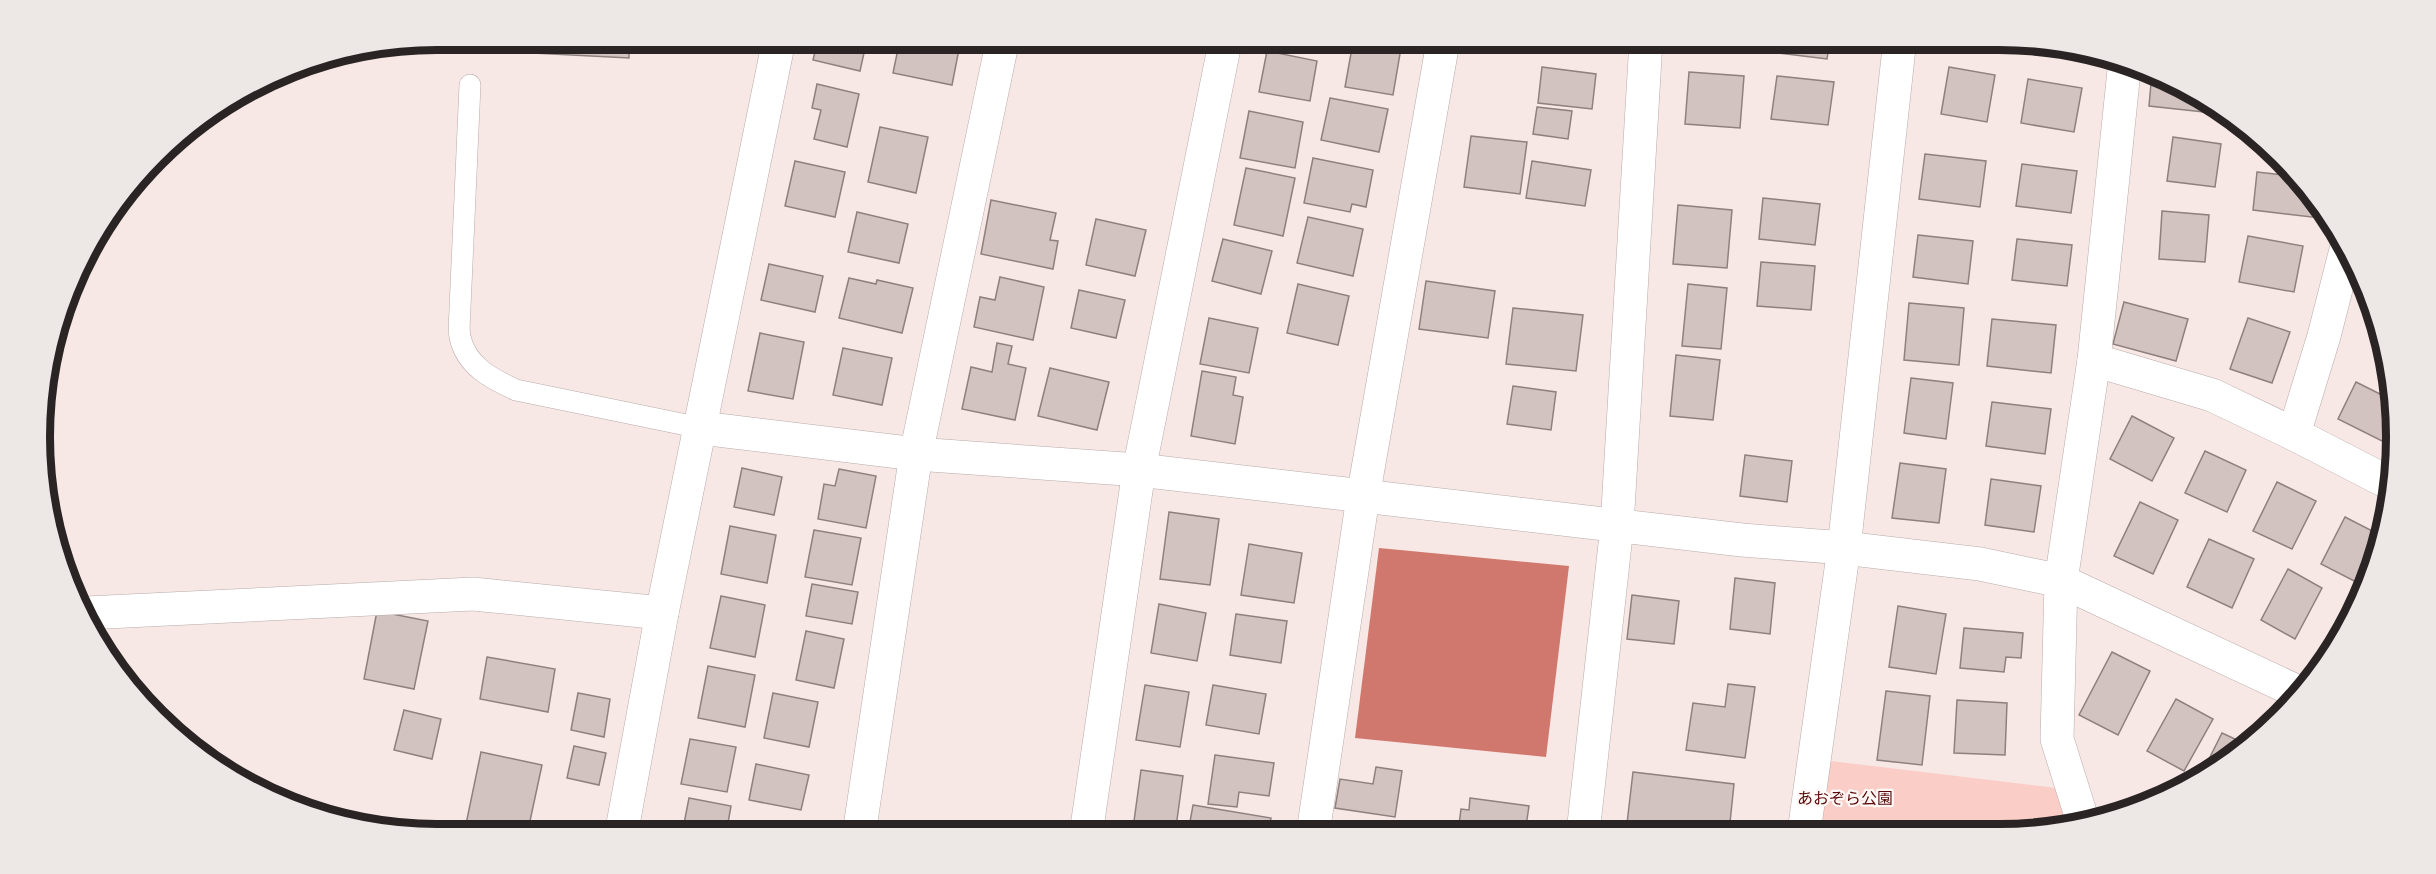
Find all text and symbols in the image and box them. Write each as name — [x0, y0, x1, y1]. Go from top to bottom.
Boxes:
park label: あおぞら公園 — [1797, 788, 1893, 810]

